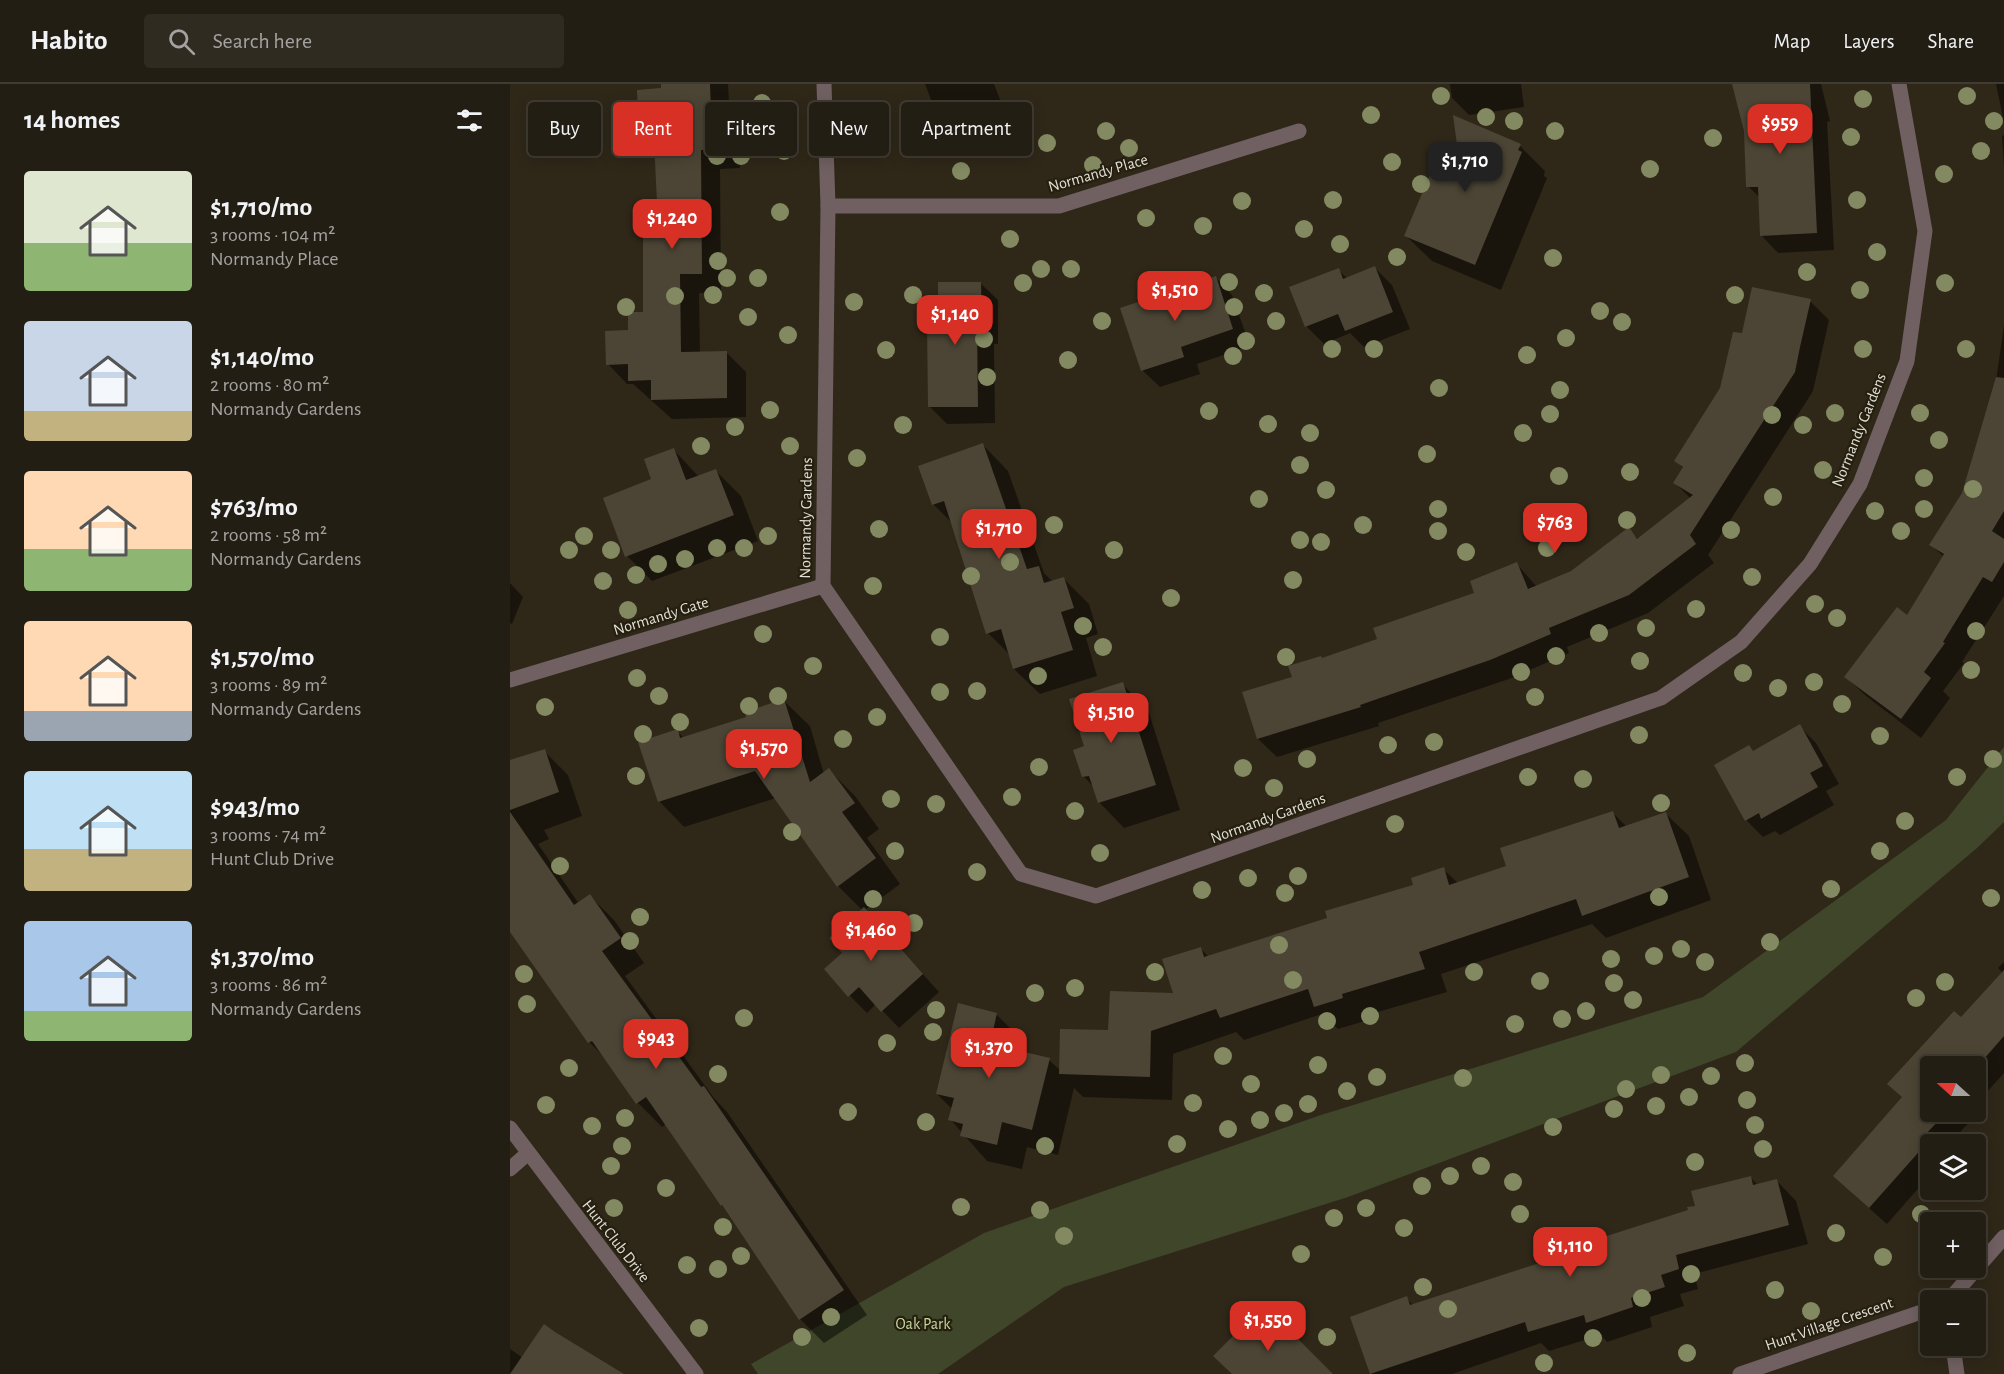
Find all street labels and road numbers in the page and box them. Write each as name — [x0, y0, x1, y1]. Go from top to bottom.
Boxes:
street label: Normandy Place — [1046, 151, 1150, 196]
street label: Normandy Gardens — [1829, 371, 1890, 490]
street label: Normandy Gardens — [797, 457, 816, 579]
street label: Normandy Gate — [612, 594, 711, 639]
street label: Normandy Gardens — [1208, 790, 1328, 847]
street label: Hunt Club Drive — [579, 1197, 653, 1285]
street label: Hunt Village Crescent — [1763, 1295, 1895, 1353]

